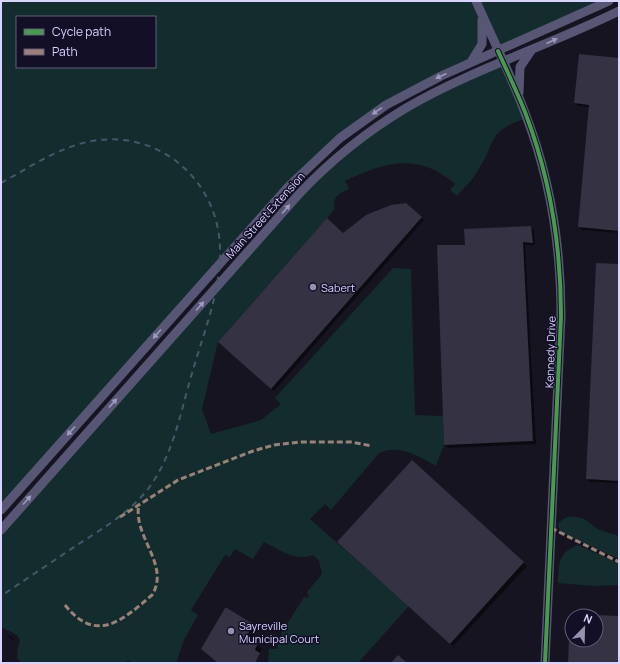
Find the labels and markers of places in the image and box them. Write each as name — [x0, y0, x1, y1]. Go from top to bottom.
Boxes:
place label: Sabert — [321, 280, 355, 295]
marker: Sabert — [308, 282, 318, 292]
place label: Sayreville Municipal Court — [239, 618, 319, 646]
marker: Sayreville Municipal Court — [226, 626, 236, 636]

